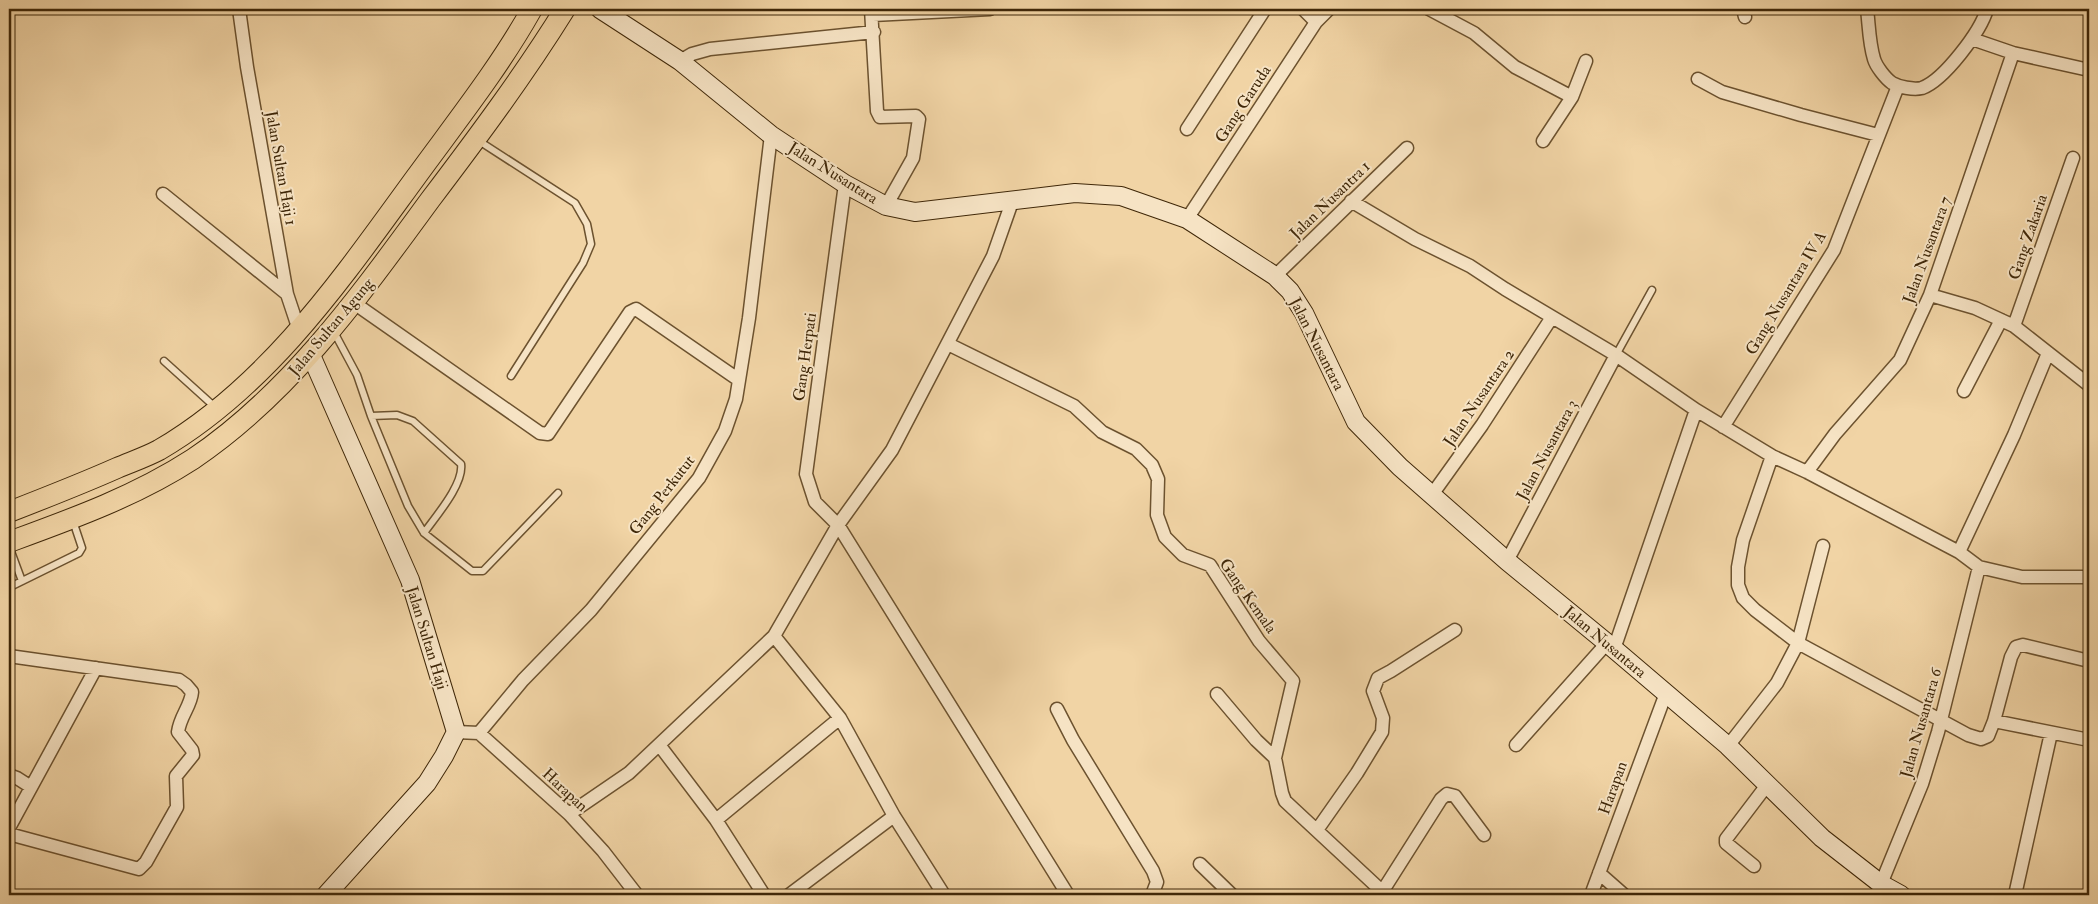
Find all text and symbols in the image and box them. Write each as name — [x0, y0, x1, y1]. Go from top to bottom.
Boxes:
street label: Gang Garuda — [1211, 61, 1276, 146]
street label: Jalan Sultan Haji 1 — [260, 108, 301, 227]
street label: Jalan Nusantara — [783, 137, 882, 210]
street label: Jalan Nusantra 1 — [1285, 157, 1375, 245]
street label: Gang Zakaria — [2004, 191, 2052, 282]
street label: Jalan Nusantara 7 — [1898, 193, 1957, 308]
street label: Gang Nusantara IV A — [1741, 227, 1831, 359]
street label: Jalan Sultan Agung — [283, 273, 379, 382]
street label: Jalan Nusantara — [1284, 293, 1349, 395]
street label: Gang Herpati — [789, 311, 822, 403]
street label: Jalan Nusantara 2 — [1438, 345, 1520, 452]
street label: Jalan Nusantara 3 — [1512, 396, 1583, 505]
street label: Gang Perkutut — [625, 451, 699, 539]
street label: Gang Kemala — [1215, 555, 1281, 638]
street label: Jalan Sultan Haji — [401, 583, 452, 692]
street label: Jalan Nusantara — [1558, 601, 1651, 683]
street label: Jalan Nusantara 6 — [1896, 665, 1947, 781]
street label: Harapan — [1594, 759, 1633, 818]
street label: Harapan — [537, 764, 592, 817]

